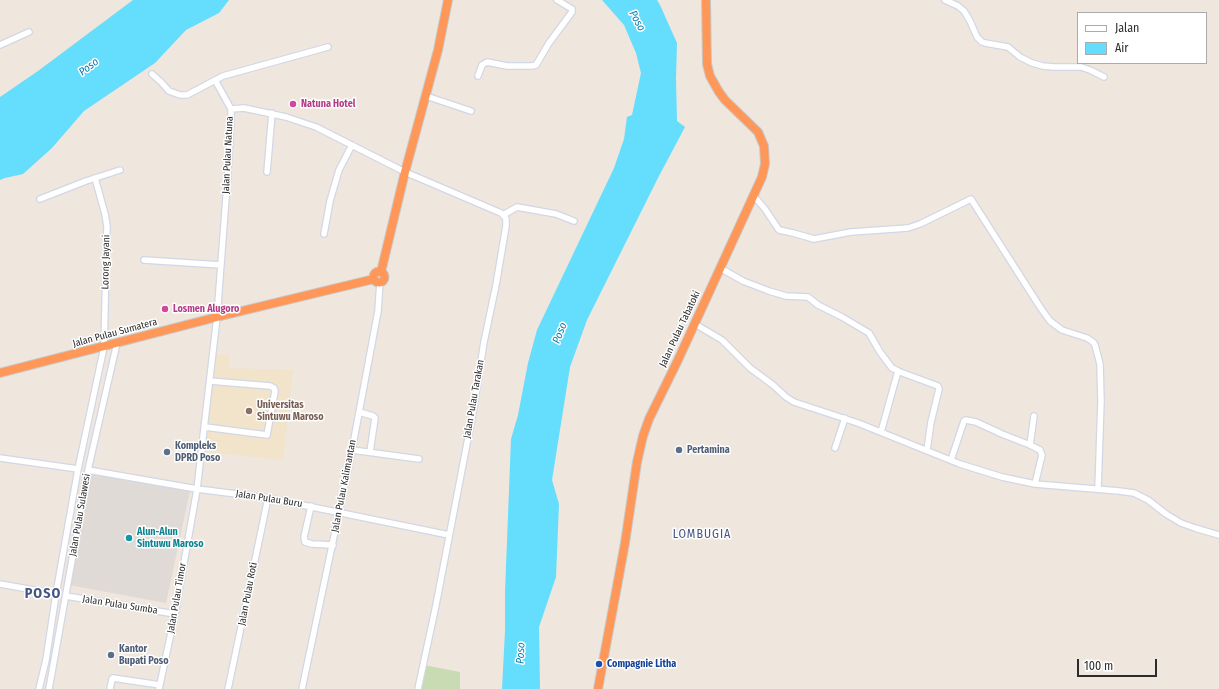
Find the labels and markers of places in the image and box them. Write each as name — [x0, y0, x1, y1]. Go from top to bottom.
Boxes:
place label: Natuna Hotel — [301, 98, 355, 110]
marker: Natuna Hotel — [288, 99, 298, 109]
place label: Losmen Alugoro — [173, 303, 239, 315]
marker: Losmen Alugoro — [160, 304, 170, 314]
place label: Universitas Sintuwu Maroso — [257, 399, 323, 422]
marker: Universitas Sintuwu Maroso — [244, 406, 254, 416]
place label: Kompleks DPRD Poso — [175, 440, 220, 464]
place label: Pertamina — [687, 444, 730, 456]
marker: Pertamina — [674, 445, 684, 455]
marker: Kompleks DPRD Poso — [162, 447, 172, 457]
place label: Alun-Alun Sintuwu Maroso — [137, 526, 203, 550]
marker: Alun-Alun Sintuwu Maroso — [124, 533, 134, 543]
place label: Kantor Bupati Poso — [119, 643, 168, 666]
marker: Kantor Bupati Poso — [106, 650, 116, 660]
place label: Compagnie Litha — [607, 658, 676, 670]
marker: Compagnie Litha — [594, 659, 604, 669]

